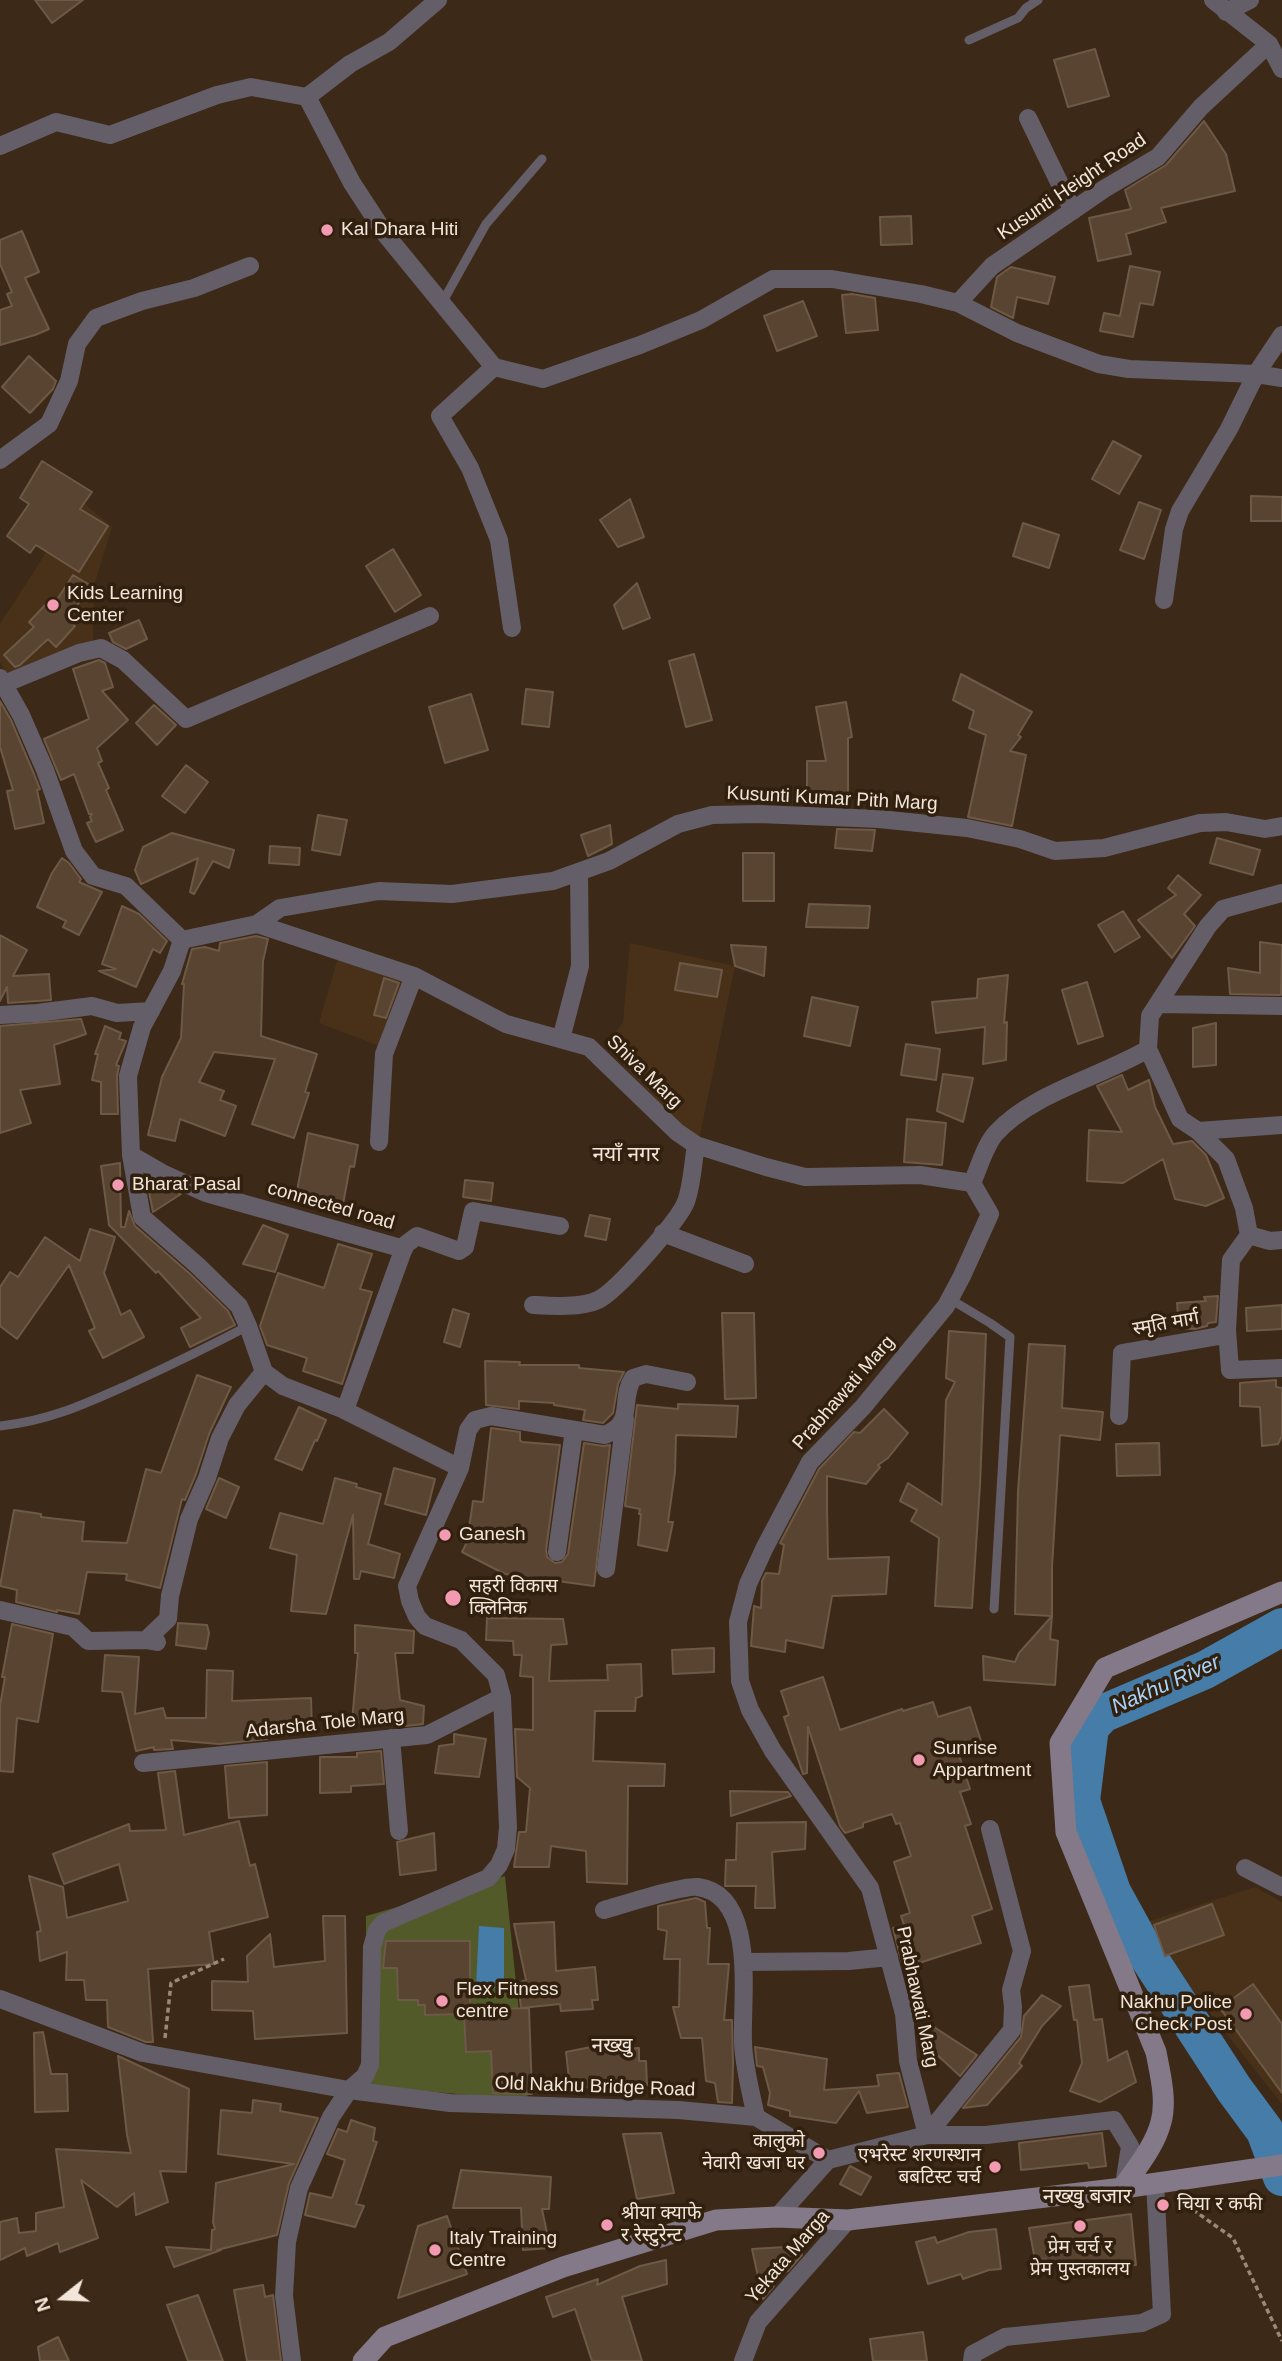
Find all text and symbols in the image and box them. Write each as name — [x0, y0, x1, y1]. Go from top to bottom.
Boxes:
street label: Kusunti Height Road — [993, 129, 1151, 245]
place label: Kal Dhara Hiti — [341, 219, 458, 241]
marker: Kal Dhara Hiti — [319, 222, 335, 238]
place label: Kids Learning Center — [67, 583, 183, 627]
marker: Kids Learning Center — [45, 597, 61, 613]
street label: Kusunti Kumar Pith Marg — [726, 782, 938, 816]
street label: Shiva Marg — [602, 1030, 686, 1114]
district label: नयाँ नगर — [592, 1142, 660, 1168]
place label: Bharat Pasal — [132, 1174, 241, 1196]
marker: Bharat Pasal — [110, 1177, 126, 1193]
street label: connected road — [265, 1177, 397, 1235]
street label: स्मृति मार्ग — [1131, 1307, 1201, 1341]
street label: Prabhawati Marg — [788, 1331, 900, 1455]
place label: Ganesh — [459, 1524, 526, 1546]
marker: Ganesh — [437, 1527, 453, 1543]
place label: सहरी विकास क्लिनिक — [469, 1576, 558, 1620]
marker: सहरी विकास क्लिनिक — [443, 1588, 463, 1608]
water label: Nakhu River — [1108, 1650, 1224, 1720]
street label: Adarsha Tole Marg — [245, 1704, 405, 1744]
place label: Sunrise Appartment — [933, 1738, 1031, 1782]
marker: Sunrise Appartment — [911, 1752, 927, 1768]
street label: Prabhawati Marg — [891, 1924, 943, 2070]
place label: Flex Fitness centre — [456, 1979, 558, 2023]
place label: Nakhu Police Check Post — [1120, 1992, 1232, 2036]
marker: Flex Fitness centre — [434, 1993, 450, 2009]
marker: Nakhu Police Check Post — [1238, 2006, 1254, 2022]
district label: नख्खु — [591, 2033, 633, 2059]
street label: Old Nakhu Bridge Road — [494, 2072, 696, 2102]
place label: कालुको नेवारी खजा घर — [702, 2131, 805, 2175]
marker: कालुको नेवारी खजा घर — [811, 2145, 827, 2161]
place label: एभरेस्ट शरणस्थान बबटिस्ट चर्च — [858, 2145, 981, 2189]
marker: एभरेस्ट शरणस्थान बबटिस्ट चर्च — [987, 2159, 1003, 2175]
district label: नख्खु बजार — [1043, 2184, 1131, 2210]
place label: चिया र कफी — [1177, 2194, 1262, 2216]
marker: चिया र कफी — [1155, 2197, 1171, 2213]
place label: श्रीया क्याफे र रेस्टुरेन्ट — [621, 2203, 701, 2247]
street label: Yekata Marga — [741, 2206, 835, 2308]
marker: श्रीया क्याफे र रेस्टुरेन्ट — [599, 2217, 615, 2233]
marker: प्रेम चर्च र प्रेम पुस्तकालय — [1072, 2218, 1088, 2234]
place label: Italy Training Centre — [449, 2228, 557, 2272]
place label: प्रेम चर्च र प्रेम पुस्तकालय — [1030, 2237, 1130, 2281]
marker: Italy Training Centre — [427, 2242, 443, 2258]
north arrow — [28, 2263, 98, 2333]
text: N — [30, 2295, 55, 2314]

